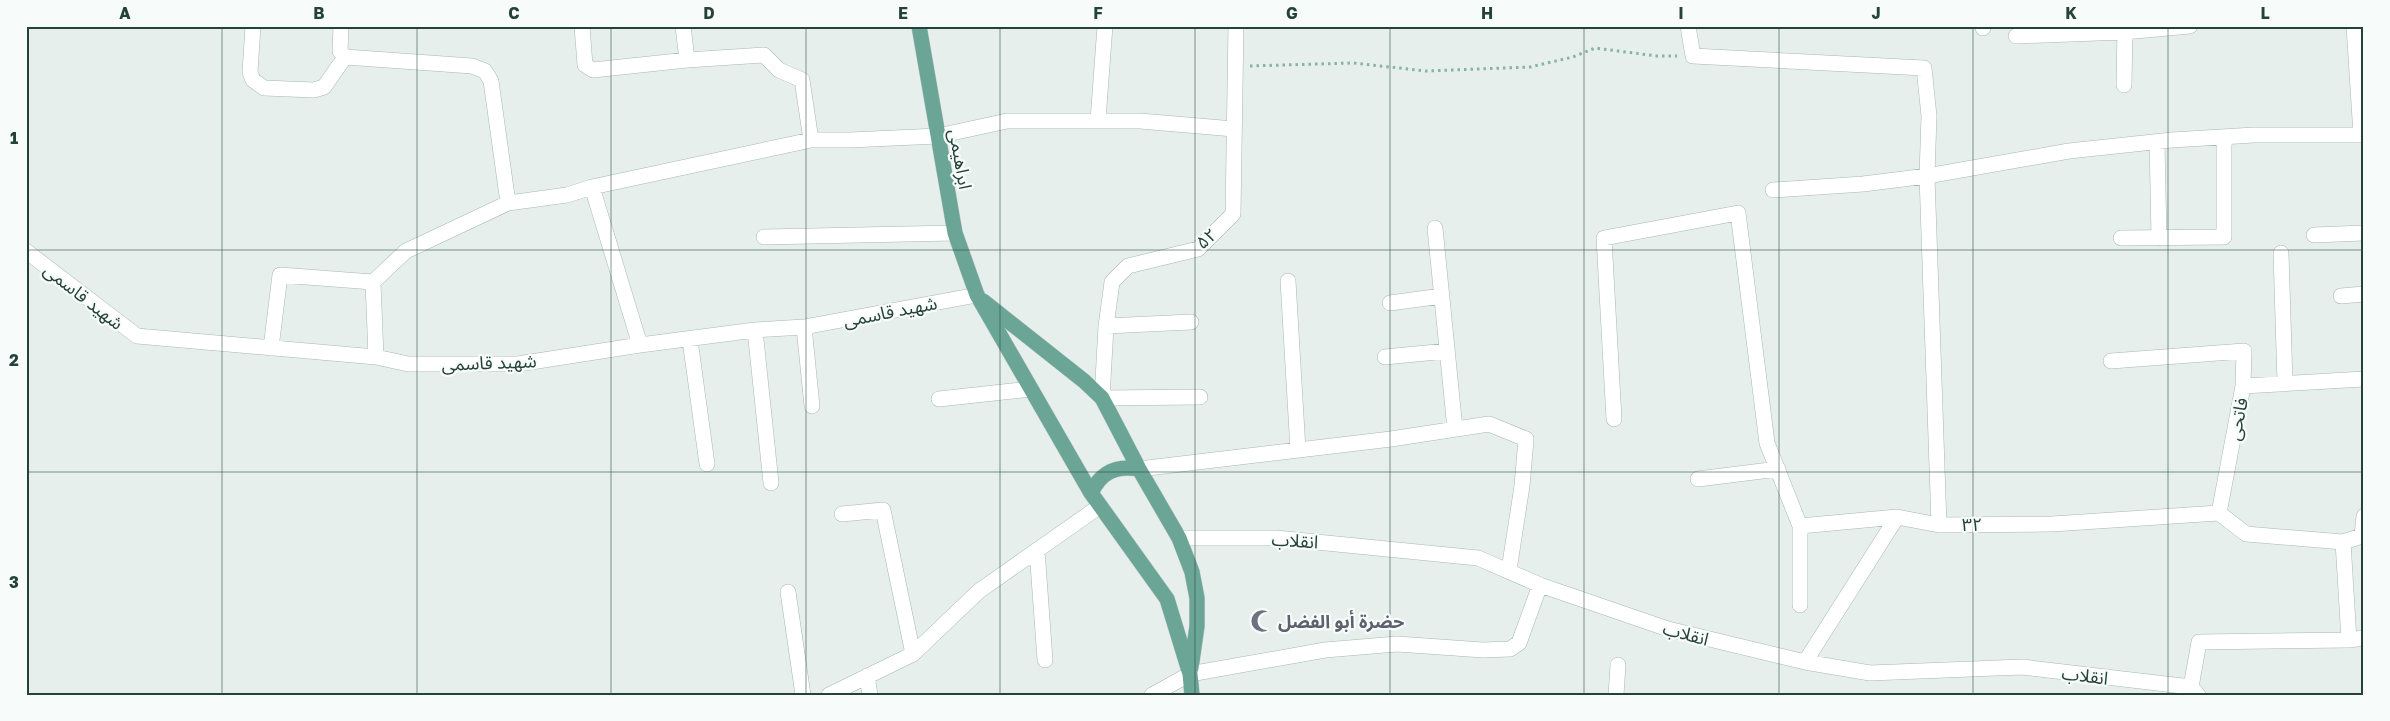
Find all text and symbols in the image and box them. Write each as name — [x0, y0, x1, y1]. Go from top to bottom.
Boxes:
text: A — [119, 3, 131, 23]
text: B — [313, 3, 325, 23]
text: C — [508, 3, 520, 23]
text: D — [703, 3, 715, 23]
text: E — [898, 3, 908, 23]
text: F — [1093, 3, 1103, 23]
text: G — [1286, 3, 1298, 23]
text: H — [1481, 3, 1493, 23]
text: I — [1678, 3, 1684, 23]
text: J — [1871, 3, 1881, 23]
text: K — [2065, 3, 2077, 23]
text: L — [2260, 3, 2270, 23]
street label: ابراهیمی — [944, 127, 977, 191]
text: 1 — [10, 128, 18, 148]
street label: ۵۲ — [1191, 223, 1221, 253]
street label: شهید قاسمی — [39, 258, 128, 335]
street label: شهید قاسمی — [841, 291, 939, 332]
street label: شهید قاسمی — [441, 349, 537, 376]
text: 2 — [9, 350, 19, 370]
street label: فاتحی — [2222, 396, 2253, 443]
street label: ۳۲ — [1962, 513, 1982, 535]
street label: انقلاب — [1271, 527, 1319, 553]
text: 3 — [9, 572, 19, 592]
mosque icon: حضرة أبو الفضل — [1249, 608, 1275, 634]
place label: حضرة أبو الفضل — [1278, 609, 1404, 633]
street label: انقلاب — [1661, 616, 1711, 650]
street label: انقلاب — [2060, 661, 2110, 689]

